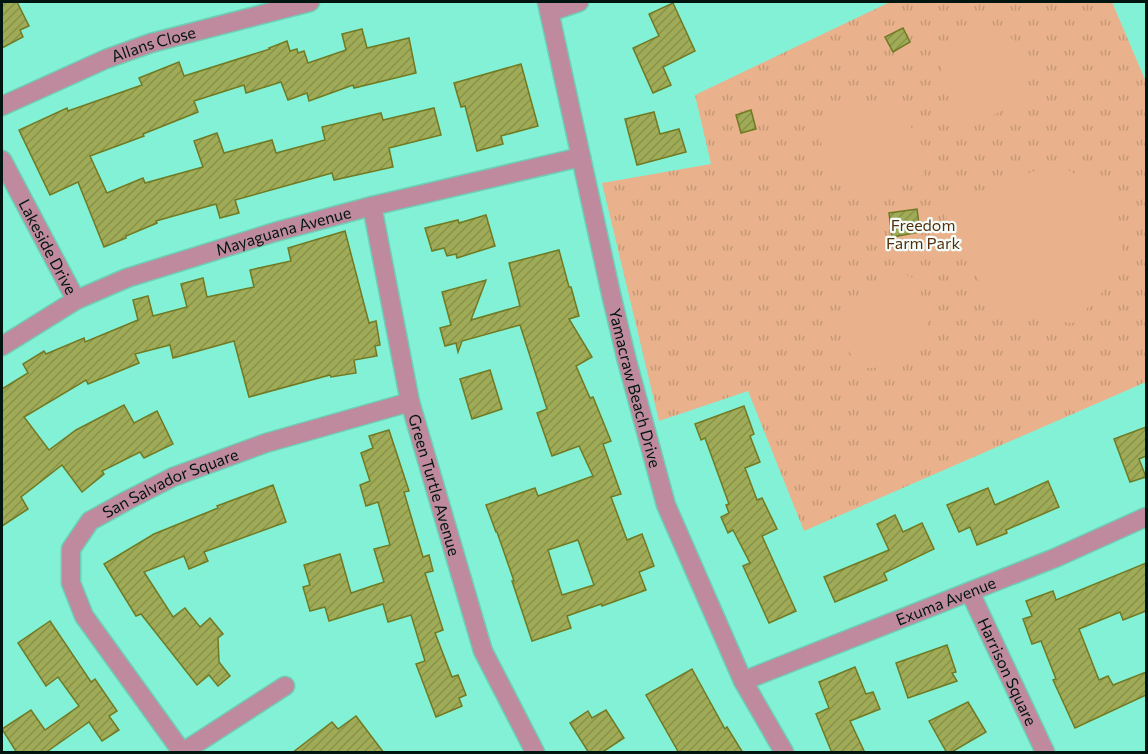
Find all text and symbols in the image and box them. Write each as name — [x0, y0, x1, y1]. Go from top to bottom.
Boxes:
street label: Allans Close — [109, 22, 198, 65]
street label: Lakeside Drive — [15, 195, 81, 297]
street label: Mayaguana Avenue — [213, 202, 353, 259]
park label: Freedom Farm Park — [886, 215, 960, 252]
street label: Yamacraw Beach Drive — [606, 306, 665, 470]
street label: Green Turtle Avenue — [405, 412, 465, 558]
street label: San Salvador Square — [99, 444, 241, 521]
street label: Exuma Avenue — [893, 572, 998, 629]
street label: Harrison Square — [974, 614, 1041, 728]

